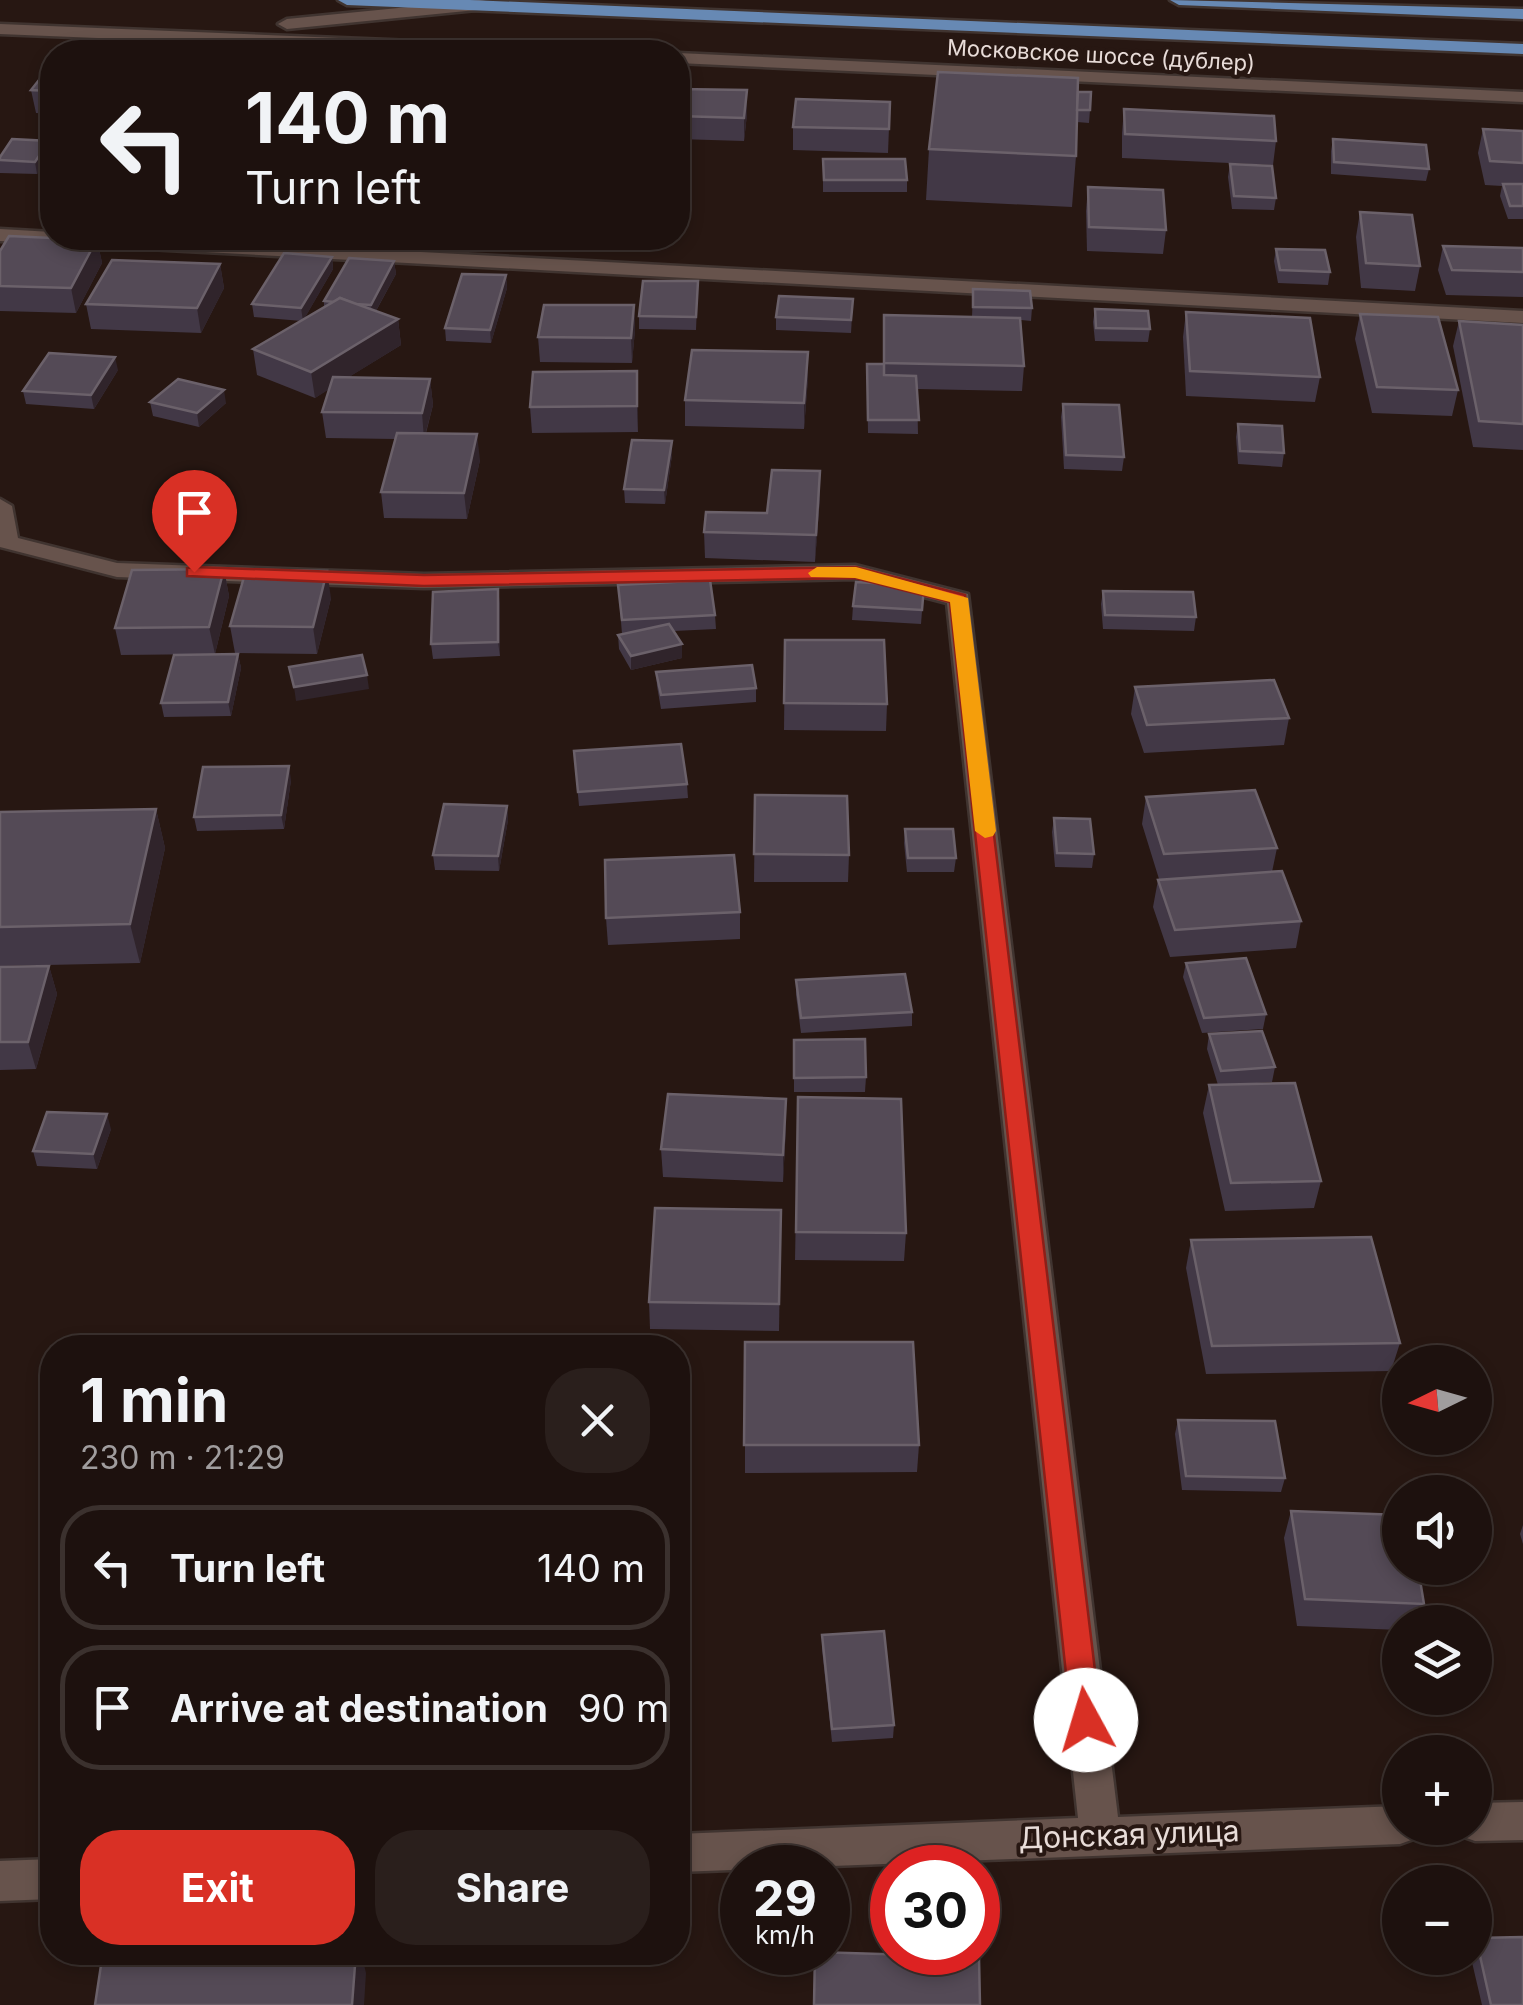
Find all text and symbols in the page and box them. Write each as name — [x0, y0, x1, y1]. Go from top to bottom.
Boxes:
street label: Московское шоссе (дублер) — [946, 34, 1256, 76]
text: 140 m — [245, 75, 450, 160]
icon: left — [80, 80, 210, 210]
text: Turn left — [245, 160, 421, 215]
pin — [152, 470, 237, 573]
icon: arrive — [167, 485, 222, 540]
north arrow — [1382, 1345, 1492, 1455]
map controls — [1382, 1345, 1492, 1975]
text: 1 min — [80, 1364, 228, 1436]
button: close — [545, 1368, 650, 1473]
text: 230 m · 21:29 — [80, 1438, 285, 1477]
button: sound — [1382, 1475, 1492, 1585]
icon: left — [85, 1540, 140, 1595]
text: Turn left — [170, 1545, 325, 1591]
text: 140 m — [537, 1545, 645, 1591]
button: layers — [1382, 1605, 1492, 1715]
position arrow — [1034, 1668, 1138, 1772]
icon: arrive — [85, 1680, 140, 1735]
text: Arrive at destination — [170, 1685, 548, 1731]
text: 90 m — [578, 1685, 669, 1731]
button: + — [1382, 1735, 1492, 1845]
street label: Донская улица — [1018, 1812, 1240, 1856]
button: Exit — [80, 1830, 355, 1945]
button: Share — [375, 1830, 650, 1945]
speed limit sign: 30 — [870, 1845, 1000, 1975]
button: − — [1382, 1865, 1492, 1975]
text: 29 — [753, 1868, 817, 1928]
text: km/h — [755, 1920, 815, 1950]

